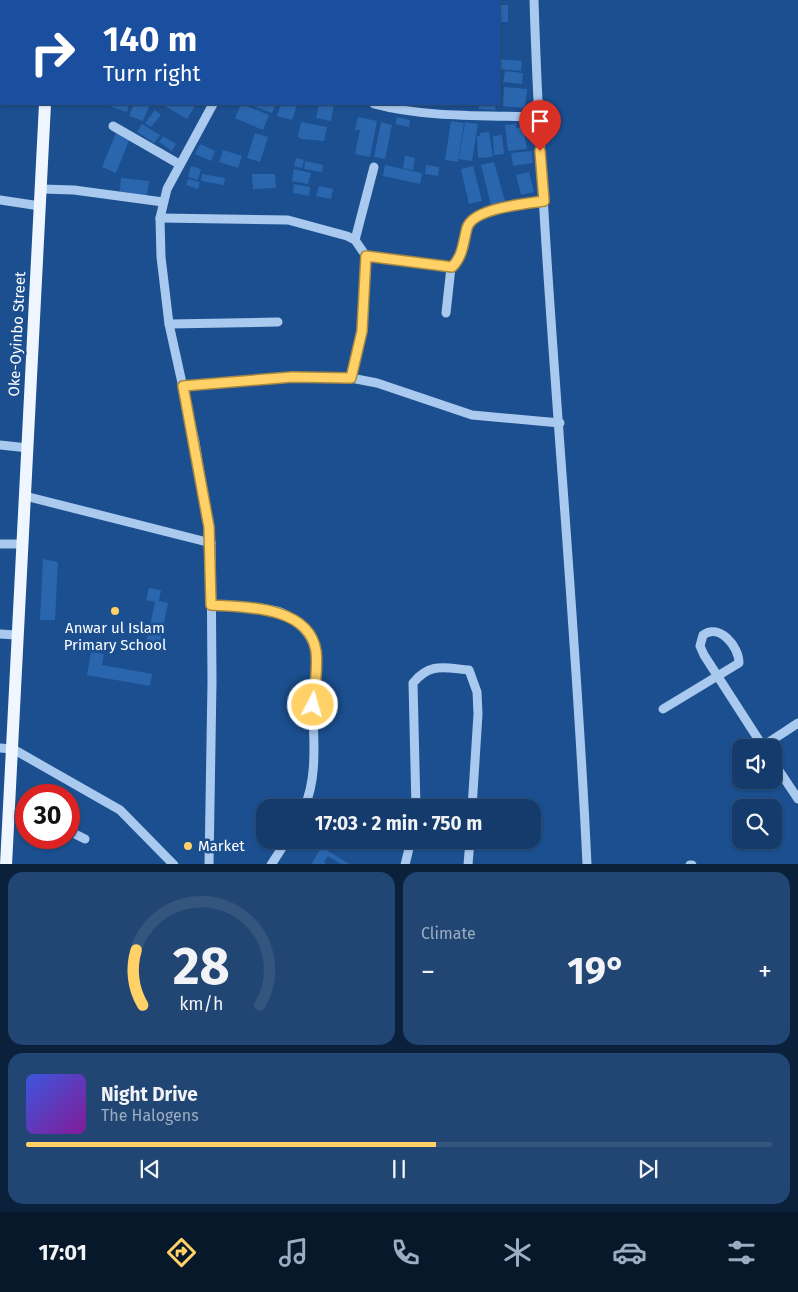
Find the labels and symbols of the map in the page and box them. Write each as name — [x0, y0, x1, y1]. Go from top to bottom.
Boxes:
pin — [519, 100, 561, 151]
street label: Oke-Oyinbo Street — [5, 270, 29, 397]
marker: Anwar ul Islam Primary School — [109, 605, 121, 617]
place label: Anwar ul Islam Primary School — [64, 619, 167, 654]
position arrow — [286, 678, 338, 730]
speed limit sign: 30 — [15, 784, 80, 849]
place label: Market — [198, 837, 245, 855]
marker: Market — [182, 840, 194, 852]

